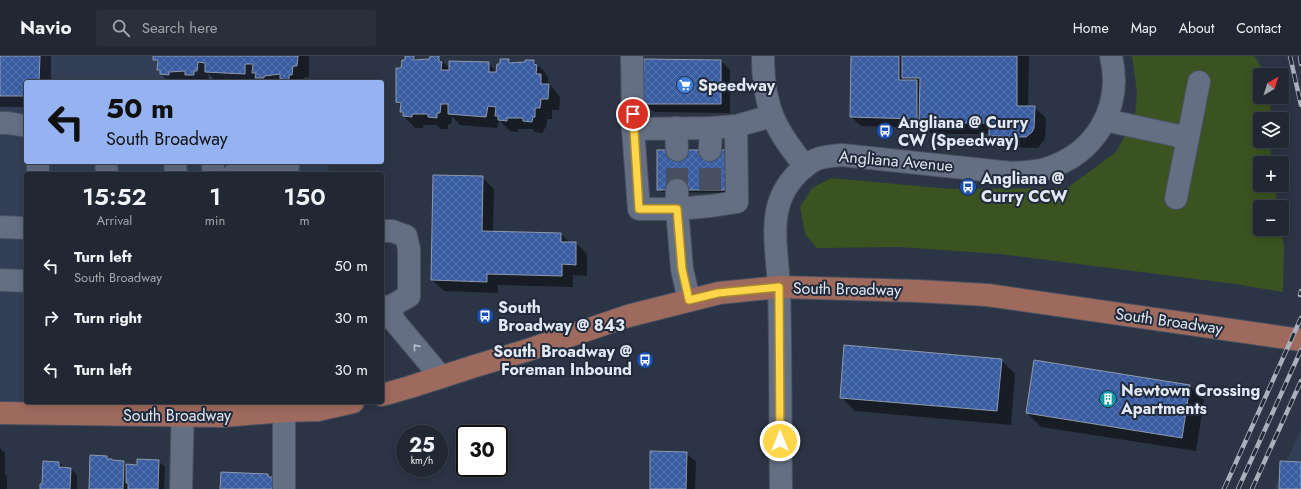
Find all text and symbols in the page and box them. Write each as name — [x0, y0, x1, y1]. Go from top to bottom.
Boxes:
search box — [96, 10, 376, 46]
text: Navio — [20, 14, 72, 41]
icon: search — [110, 17, 132, 39]
text: Search here — [142, 17, 218, 39]
text: Home — [1073, 18, 1109, 38]
text: Map — [1131, 18, 1157, 38]
text: About — [1179, 18, 1214, 38]
text: Contact — [1236, 18, 1281, 38]
north arrow — [1253, 68, 1289, 104]
map controls — [1253, 68, 1289, 236]
place label: Speedway — [698, 74, 776, 97]
supermarket icon: Speedway — [675, 75, 695, 95]
text: 50 m — [106, 88, 174, 129]
icon: left — [40, 96, 92, 148]
pin — [616, 97, 650, 131]
icon: arrive — [622, 103, 644, 125]
place label: Angliana @ Curry CW (Speedway) — [897, 111, 1029, 152]
button: layers — [1253, 112, 1289, 148]
bus stop icon: Angliana @ Curry CW (Speedway) — [875, 121, 895, 141]
text: South Broadway — [106, 126, 228, 152]
street label: Angliana Avenue — [838, 145, 954, 177]
button: + — [1253, 156, 1289, 192]
place label: Angliana @ Curry CCW — [980, 167, 1067, 208]
bus stop icon: Angliana @ Curry CCW — [958, 177, 978, 197]
text: 15:52 — [82, 179, 147, 214]
text: 1 — [209, 179, 221, 214]
text: 150 — [284, 179, 326, 214]
button: − — [1253, 200, 1289, 236]
text: Arrival — [97, 211, 132, 230]
text: min — [205, 211, 225, 230]
text: m — [300, 211, 310, 230]
text: Turn left — [74, 246, 132, 268]
icon: left — [40, 255, 62, 277]
text: 50 m — [334, 255, 368, 277]
text: South Broadway — [74, 268, 162, 287]
street label: South Broadway — [793, 277, 902, 301]
place label: South Broadway @ 843 — [498, 296, 625, 337]
street label: South Broadway — [1114, 302, 1225, 340]
bus stop icon: South Broadway @ 843 — [475, 306, 495, 326]
icon: right — [40, 307, 62, 329]
text: Turn right — [74, 307, 142, 329]
text: 30 m — [335, 307, 368, 329]
place label: South Broadway @ Foreman Inbound — [493, 340, 633, 381]
one-way arrow — [414, 344, 421, 352]
bus stop icon: South Broadway @ Foreman Inbound — [635, 350, 655, 370]
icon: left — [40, 359, 62, 381]
text: Turn left — [74, 359, 132, 381]
text: 30 m — [335, 359, 368, 381]
place label: Newtown Crossing Apartments — [1120, 379, 1260, 420]
building icon: Newtown Crossing Apartments — [1098, 389, 1118, 409]
street label: South Broadway — [123, 404, 232, 427]
position arrow — [759, 420, 801, 462]
speed limit sign: 30 — [456, 425, 508, 477]
text: 25 — [409, 431, 435, 460]
text: km/h — [411, 453, 433, 468]

